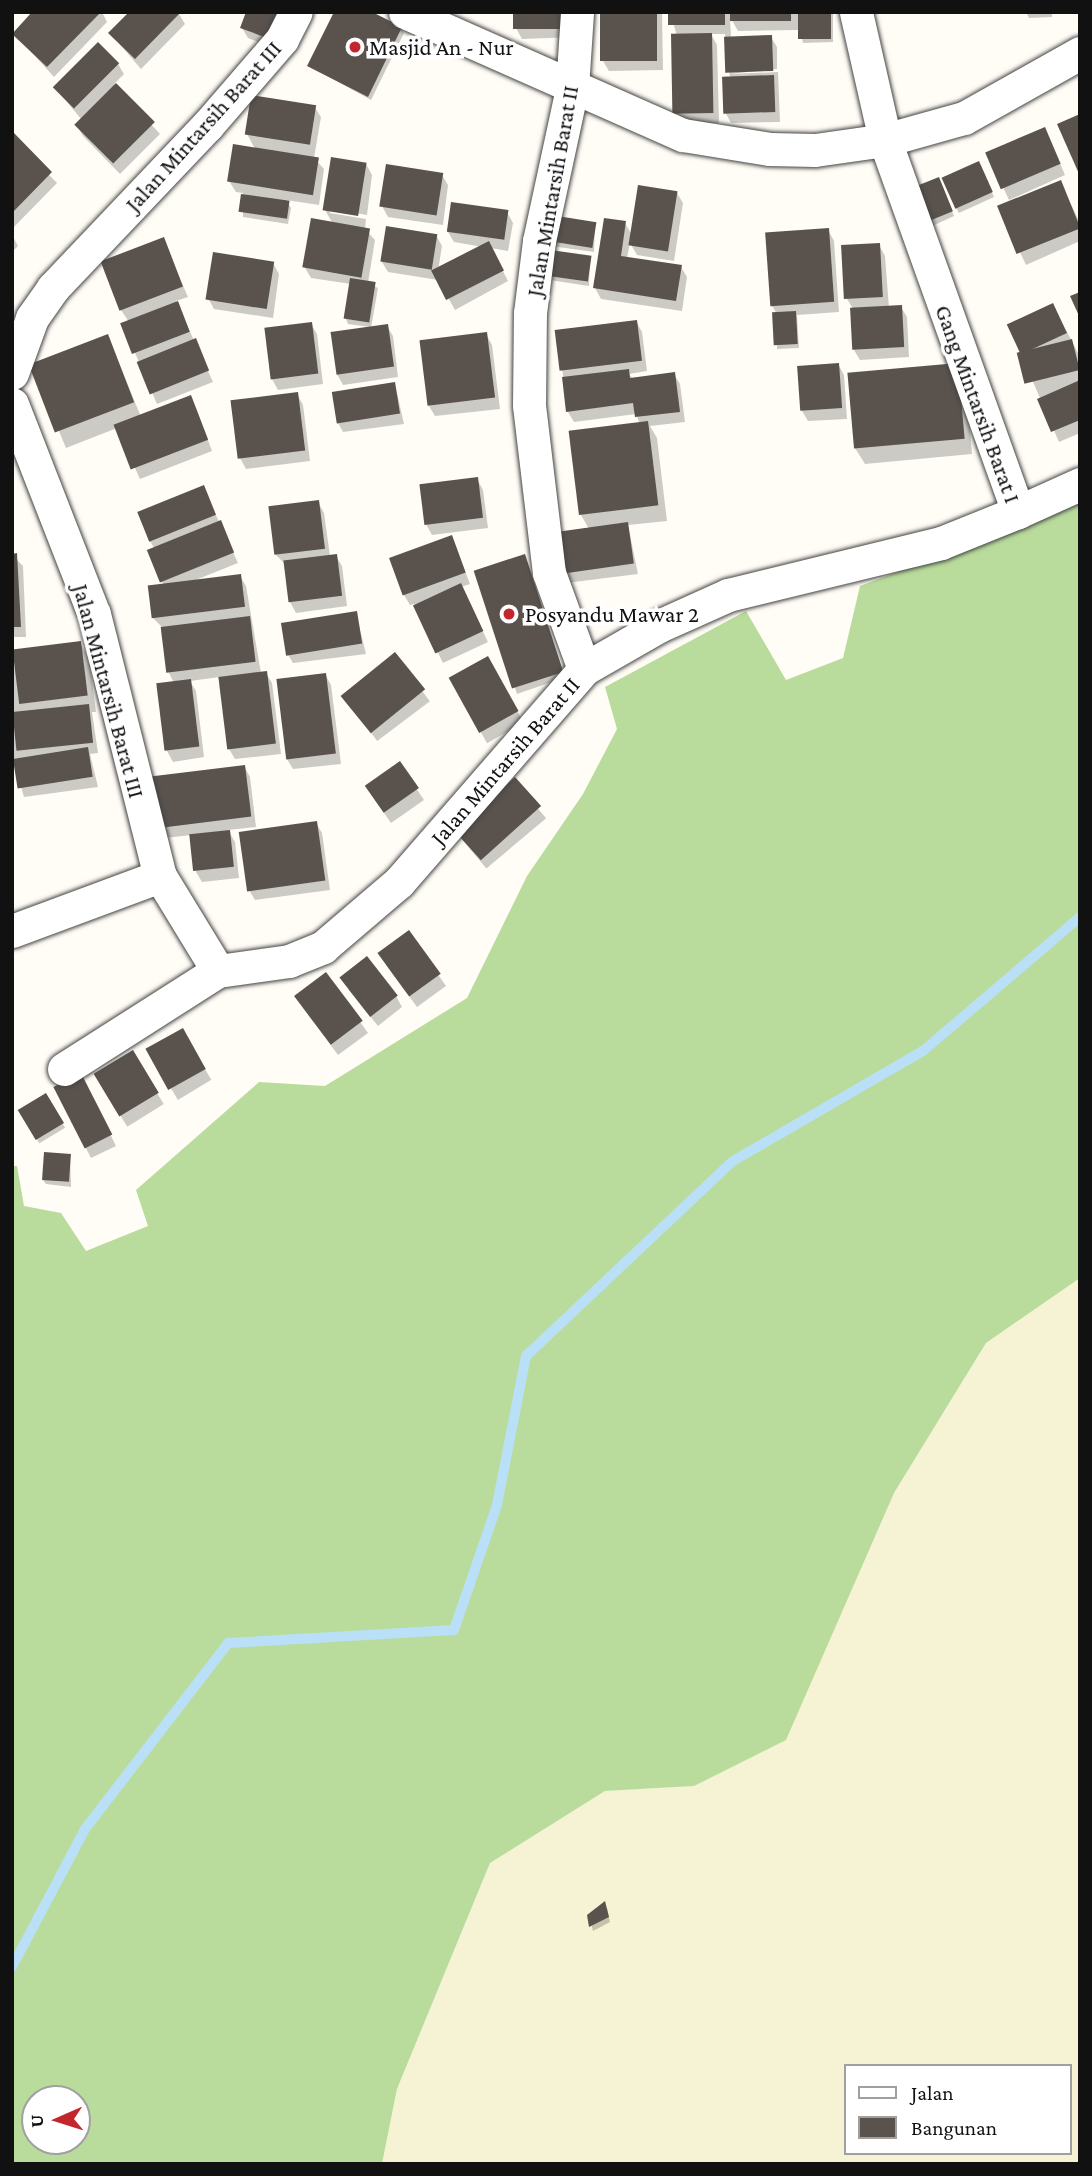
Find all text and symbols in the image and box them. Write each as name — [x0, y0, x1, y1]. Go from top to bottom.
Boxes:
place label: Masjid An - Nur — [369, 33, 514, 61]
street label: Jalan Mintarsih Barat III — [119, 35, 287, 217]
marker: Masjid An - Nur — [347, 39, 363, 55]
street label: Jalan Mintarsih Barat II — [520, 83, 584, 299]
street label: Gang Mintarsih Barat I — [929, 301, 1027, 507]
street label: Jalan Mintarsih Barat III — [67, 581, 151, 801]
place label: Posyandu Mawar 2 — [525, 600, 699, 628]
marker: Posyandu Mawar 2 — [499, 604, 519, 624]
street label: Jalan Mintarsih Barat II — [425, 671, 585, 851]
legend — [844, 2064, 1071, 2155]
text: Jalan — [911, 2081, 953, 2105]
north arrow — [21, 2085, 91, 2155]
text: U — [26, 2114, 47, 2128]
text: Bangunan — [911, 2116, 997, 2140]

